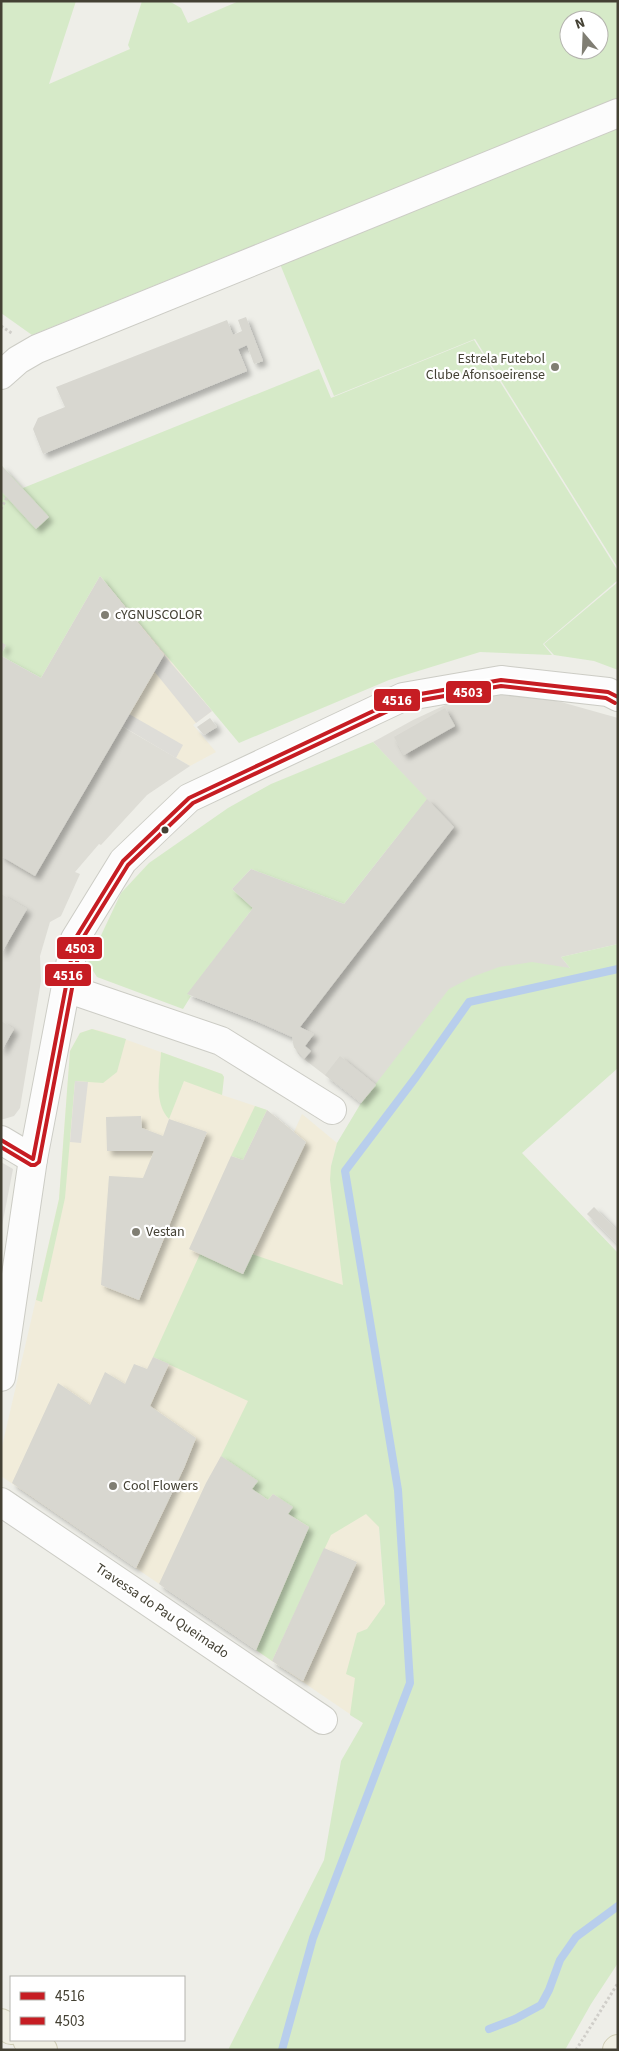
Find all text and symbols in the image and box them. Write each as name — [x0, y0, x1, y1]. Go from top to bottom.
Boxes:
north arrow — [559, 10, 609, 60]
text: N — [572, 13, 588, 35]
place label: Estrela Futebol Clube Afonsoeirense — [426, 349, 545, 385]
marker: Estrela Futebol Clube Afonsoeirense — [549, 361, 561, 373]
place label: cYGNUSCOLOR — [115, 605, 202, 625]
marker: cYGNUSCOLOR — [99, 609, 111, 621]
line badge: 4503 — [445, 680, 492, 704]
text: 4503 — [453, 683, 483, 703]
line badge: 4516 — [373, 688, 421, 712]
text: 4516 — [382, 691, 412, 711]
unlabelled marker — [160, 825, 170, 835]
line badge: 4503 — [56, 936, 103, 960]
text: 4503 — [65, 939, 95, 959]
line badge: 4516 — [44, 963, 92, 987]
text: 4516 — [53, 966, 83, 986]
place label: Vestan — [146, 1222, 185, 1242]
marker: Vestan — [130, 1226, 142, 1238]
place label: Cool Flowers — [123, 1476, 198, 1496]
marker: Cool Flowers — [107, 1480, 119, 1492]
street label: Travessa do Pau Queimado — [91, 1559, 233, 1663]
legend — [10, 1976, 185, 2041]
text: 4516 — [55, 1986, 85, 2007]
text: 4503 — [55, 2011, 85, 2032]

